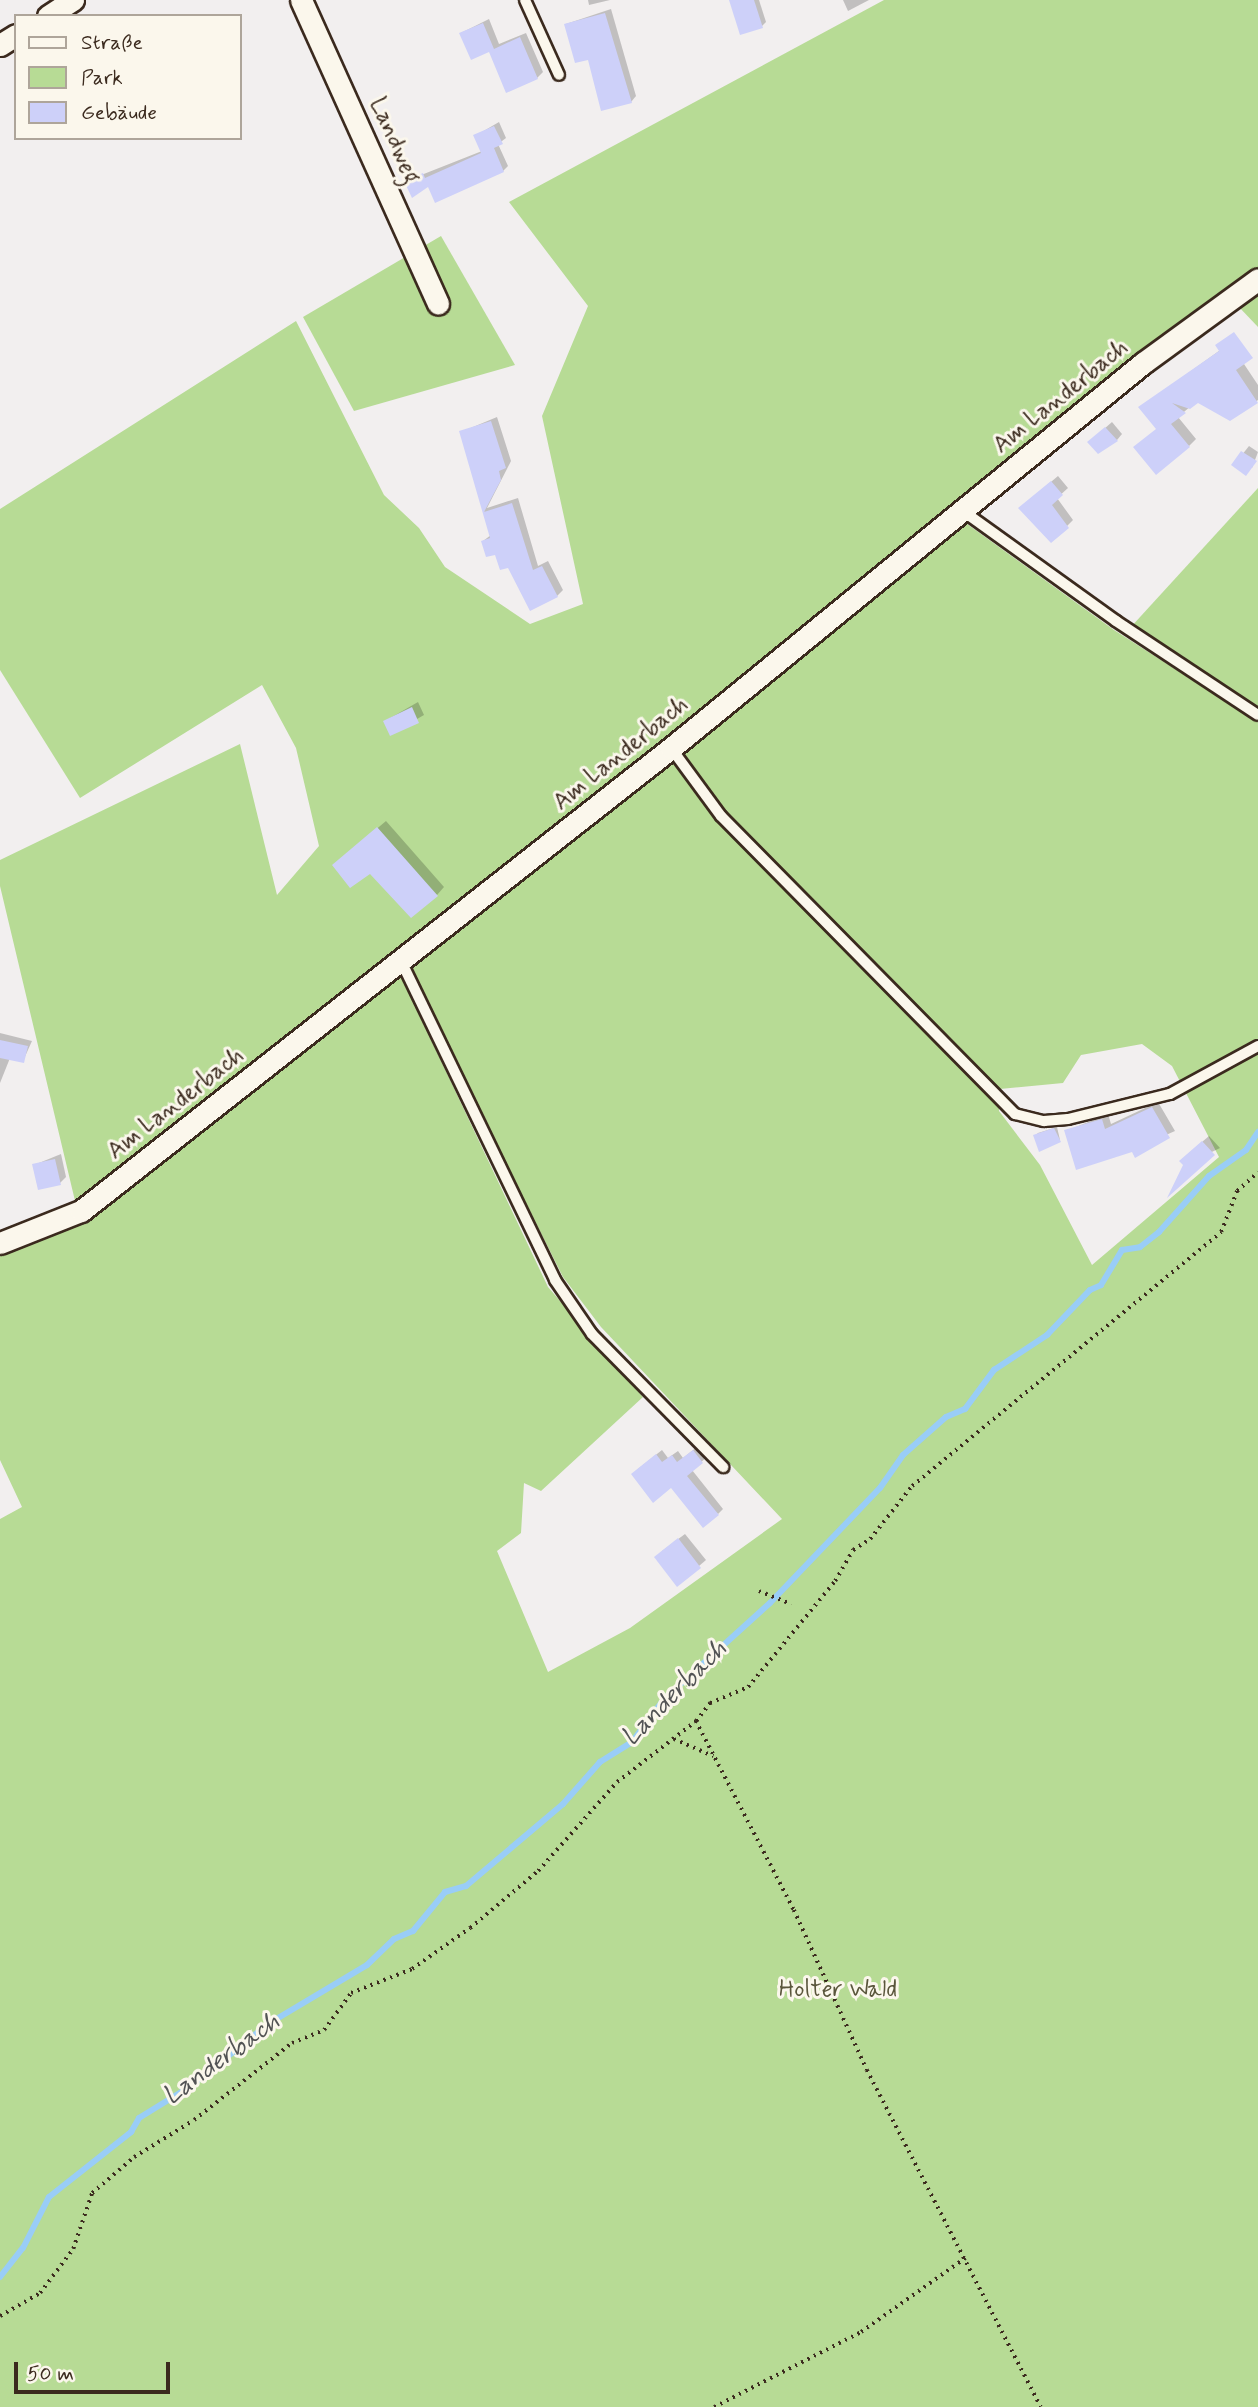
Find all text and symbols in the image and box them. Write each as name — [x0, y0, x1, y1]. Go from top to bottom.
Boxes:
legend — [14, 14, 242, 140]
text: Straße — [81, 29, 143, 57]
text: Park — [81, 64, 123, 92]
street label: Landweg — [362, 93, 426, 189]
text: Gebäude — [81, 99, 157, 127]
street label: Am Landerbach — [987, 333, 1135, 461]
street label: Am Landerbach — [547, 690, 695, 818]
street label: Am Landerbach — [101, 1041, 251, 1167]
water label: Landerbach — [616, 1635, 734, 1753]
park label: Holter Wald — [777, 1976, 899, 2004]
water label: Landerbach — [158, 2007, 286, 2113]
scale bar — [18, 2348, 173, 2392]
text: 50 m — [27, 2360, 74, 2388]

